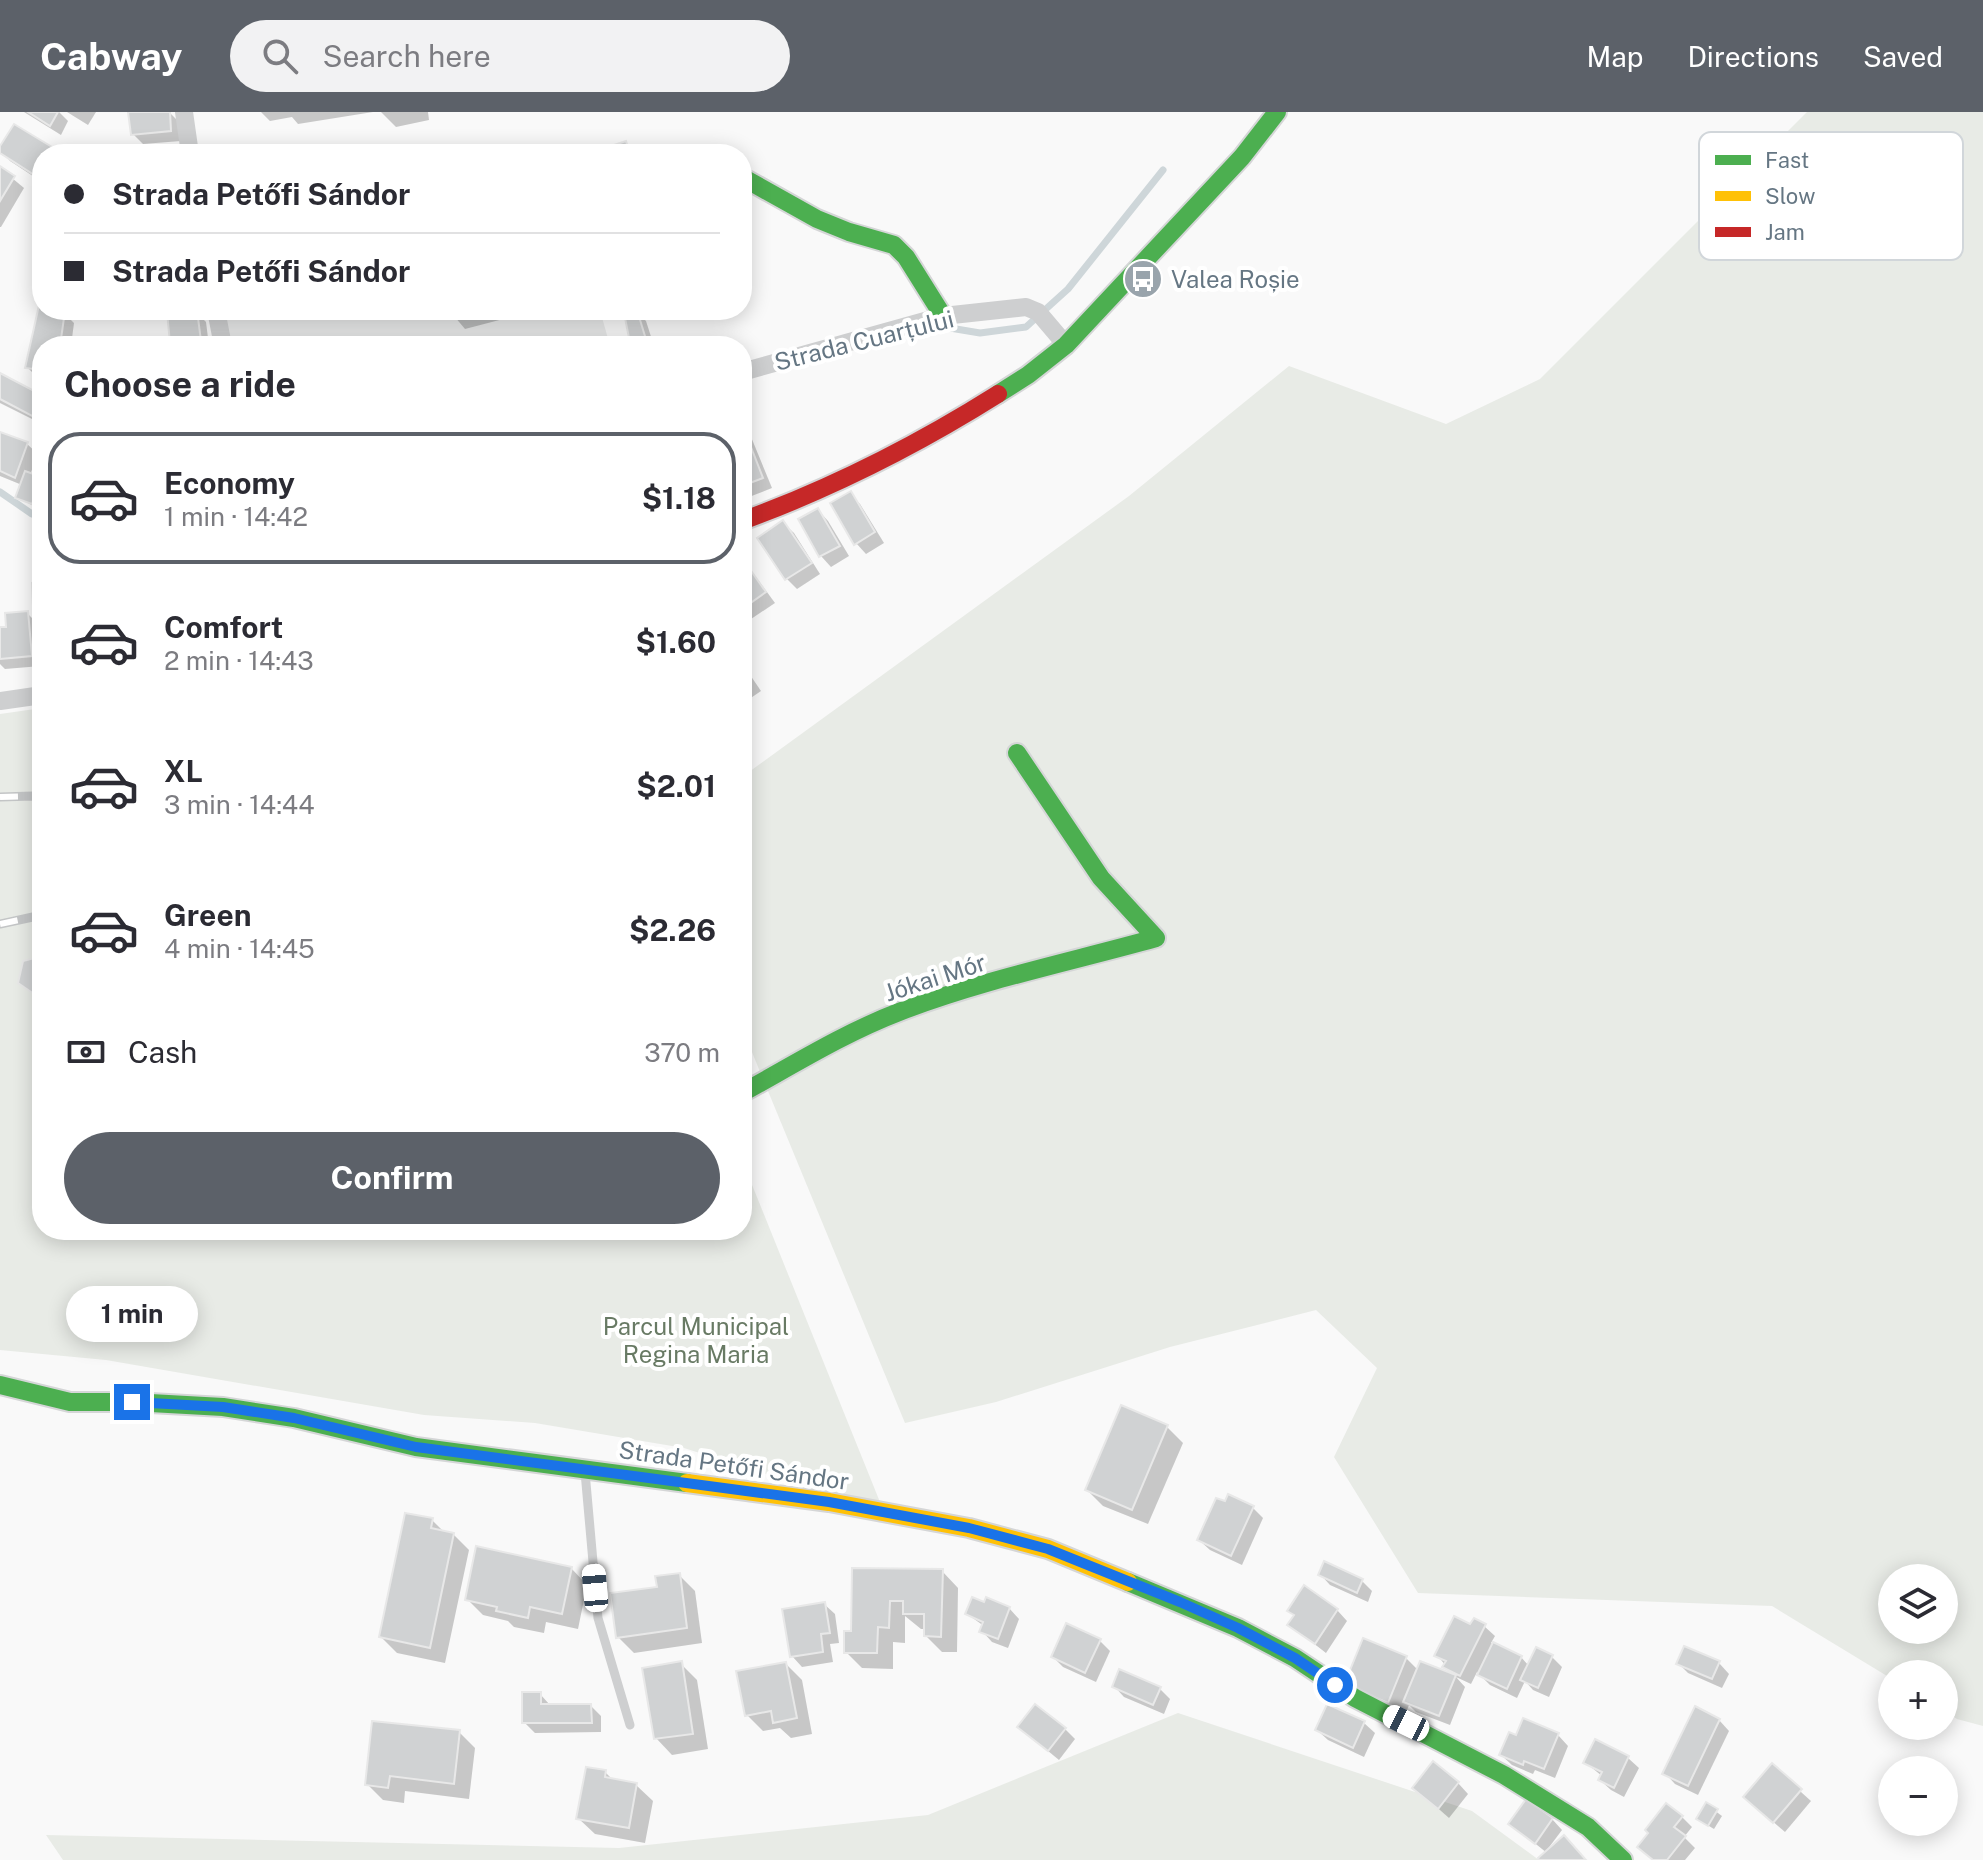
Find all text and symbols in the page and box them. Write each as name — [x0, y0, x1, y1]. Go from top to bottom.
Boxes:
search box — [230, 20, 790, 92]
text: Cabway — [40, 34, 182, 79]
icon: search — [258, 34, 302, 78]
text: Search here — [322, 38, 491, 74]
text: Map — [1587, 40, 1643, 73]
text: Directions — [1687, 40, 1819, 73]
text: Saved — [1863, 40, 1943, 73]
legend — [1699, 132, 1963, 260]
text: Fast — [1765, 147, 1809, 173]
text: Strada Petőfi Sándor — [112, 176, 410, 212]
text: Slow — [1765, 183, 1815, 209]
text: Jam — [1765, 219, 1805, 245]
text: Strada Petőfi Sándor — [112, 253, 410, 289]
bus stop icon: Valea Roșie — [1122, 258, 1164, 300]
place label: Valea Roșie — [1171, 265, 1300, 293]
street label: Strada Cuarțului — [772, 304, 956, 376]
text: Choose a ride — [64, 363, 296, 405]
icon: car — [68, 462, 140, 534]
text: Economy — [164, 465, 295, 501]
text: $1.18 — [642, 480, 716, 516]
text: 1 min · 14:42 — [164, 501, 308, 532]
icon: car — [68, 606, 140, 678]
text: Comfort — [164, 609, 283, 645]
text: $1.60 — [636, 624, 716, 660]
text: 2 min · 14:43 — [164, 645, 314, 676]
icon: car — [68, 750, 140, 822]
text: XL — [164, 753, 203, 789]
text: $2.01 — [636, 768, 716, 804]
text: 3 min · 14:44 — [164, 789, 315, 820]
icon: car — [68, 894, 140, 966]
text: Green — [164, 897, 251, 933]
text: $2.26 — [629, 912, 716, 948]
text: 4 min · 14:45 — [164, 933, 315, 964]
street label: Jókai Mór — [881, 947, 989, 1007]
icon: cash — [64, 1030, 108, 1074]
text: Cash — [128, 1034, 197, 1070]
text: 370 m — [644, 1037, 720, 1068]
button: Confirm — [64, 1132, 720, 1224]
callout: 1 min — [66, 1286, 198, 1342]
text: 1 min — [101, 1298, 163, 1329]
park label: Parcul Municipal Regina Maria — [603, 1312, 789, 1368]
route end — [114, 1384, 150, 1420]
street label: Strada Petőfi Sándor — [617, 1435, 851, 1495]
car — [581, 1563, 609, 1613]
map controls — [1878, 1564, 1958, 1836]
button: layers — [1878, 1564, 1958, 1644]
button: + — [1878, 1660, 1958, 1740]
route start — [1317, 1667, 1353, 1703]
car — [1379, 1702, 1433, 1744]
button: − — [1878, 1756, 1958, 1836]

